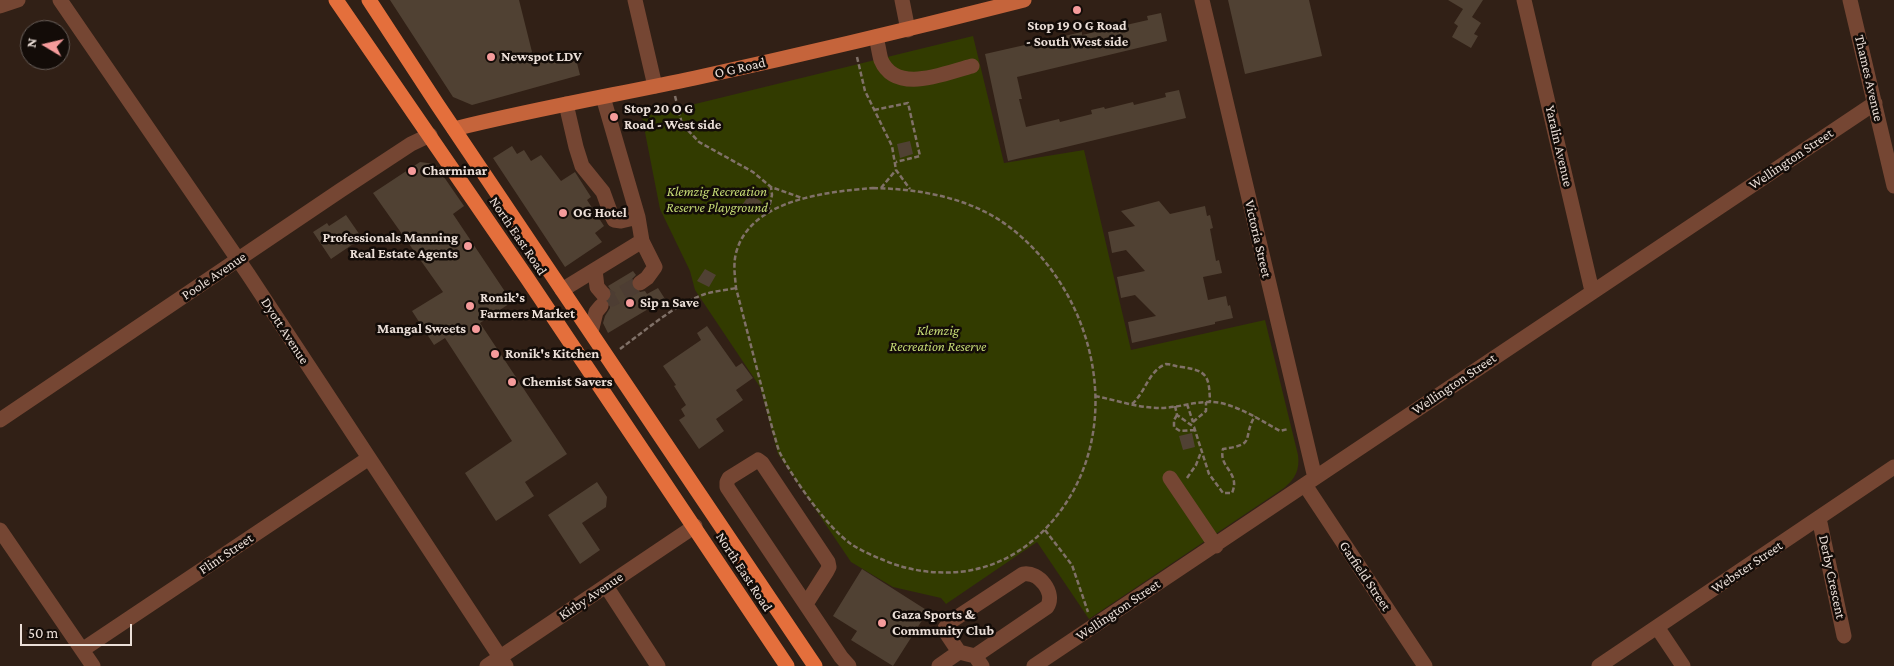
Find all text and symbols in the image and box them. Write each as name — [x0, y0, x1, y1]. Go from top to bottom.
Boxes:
marker: Stop 19 O G Road - South West side — [1071, 4, 1083, 16]
place label: Stop 19 O G Road - South West side — [1026, 18, 1128, 50]
north arrow — [20, 20, 70, 70]
street label: Thames Avenue — [1851, 33, 1887, 123]
text: N — [23, 37, 40, 49]
place label: Newspot LDV — [501, 49, 582, 65]
marker: Newspot LDV — [485, 51, 497, 63]
street label: O G Road — [713, 54, 767, 82]
place label: Stop 20 O G Road - West side — [624, 101, 721, 134]
street label: Yaralin Avenue — [1541, 104, 1577, 188]
marker: Stop 20 O G Road - West side — [608, 111, 620, 123]
street label: Wellington Street — [1746, 125, 1836, 193]
place label: Charminar — [422, 163, 487, 179]
marker: Charminar — [406, 165, 418, 177]
park label: Klemzig Recreation Reserve Playground — [666, 184, 768, 216]
street label: North East Road — [486, 194, 550, 278]
street label: Victoria Street — [1241, 198, 1275, 280]
place label: OG Hotel — [573, 205, 627, 221]
marker: OG Hotel — [557, 207, 569, 219]
place label: Professionals Manning Real Estate Agents — [322, 230, 458, 262]
marker: Professionals Manning Real Estate Agents — [462, 240, 474, 252]
street label: Poole Avenue — [178, 248, 250, 304]
place label: Ronik’s Farmers Market — [480, 290, 575, 322]
street label: Dyott Avenue — [257, 295, 313, 367]
place label: Sip n Save — [640, 295, 699, 311]
marker: Sip n Save — [624, 297, 636, 309]
marker: Ronik’s Farmers Market — [464, 300, 476, 312]
place label: Mangal Sweets — [377, 321, 466, 337]
marker: Mangal Sweets — [470, 323, 482, 335]
park label: Klemzig Recreation Reserve — [890, 323, 986, 356]
place label: Ronik's Kitchen — [505, 346, 599, 362]
marker: Ronik's Kitchen — [489, 348, 501, 360]
street label: Wellington Street — [1409, 350, 1499, 418]
place label: Chemist Savers — [522, 374, 612, 390]
marker: Chemist Savers — [506, 376, 518, 388]
street label: North East Road — [712, 529, 776, 615]
street label: Flint Street — [196, 530, 256, 578]
street label: Derby Crescent — [1815, 534, 1849, 620]
street label: Webster Street — [1708, 537, 1786, 597]
street label: Garfield Street — [1336, 538, 1394, 614]
street label: Kirby Avenue — [556, 568, 626, 624]
street label: Wellington Street — [1073, 576, 1163, 644]
place label: Gaza Sports & Community Club — [892, 607, 994, 640]
scale bar — [22, 614, 135, 646]
marker: Gaza Sports & Community Club — [876, 617, 888, 629]
text: 50 m — [28, 625, 58, 641]

